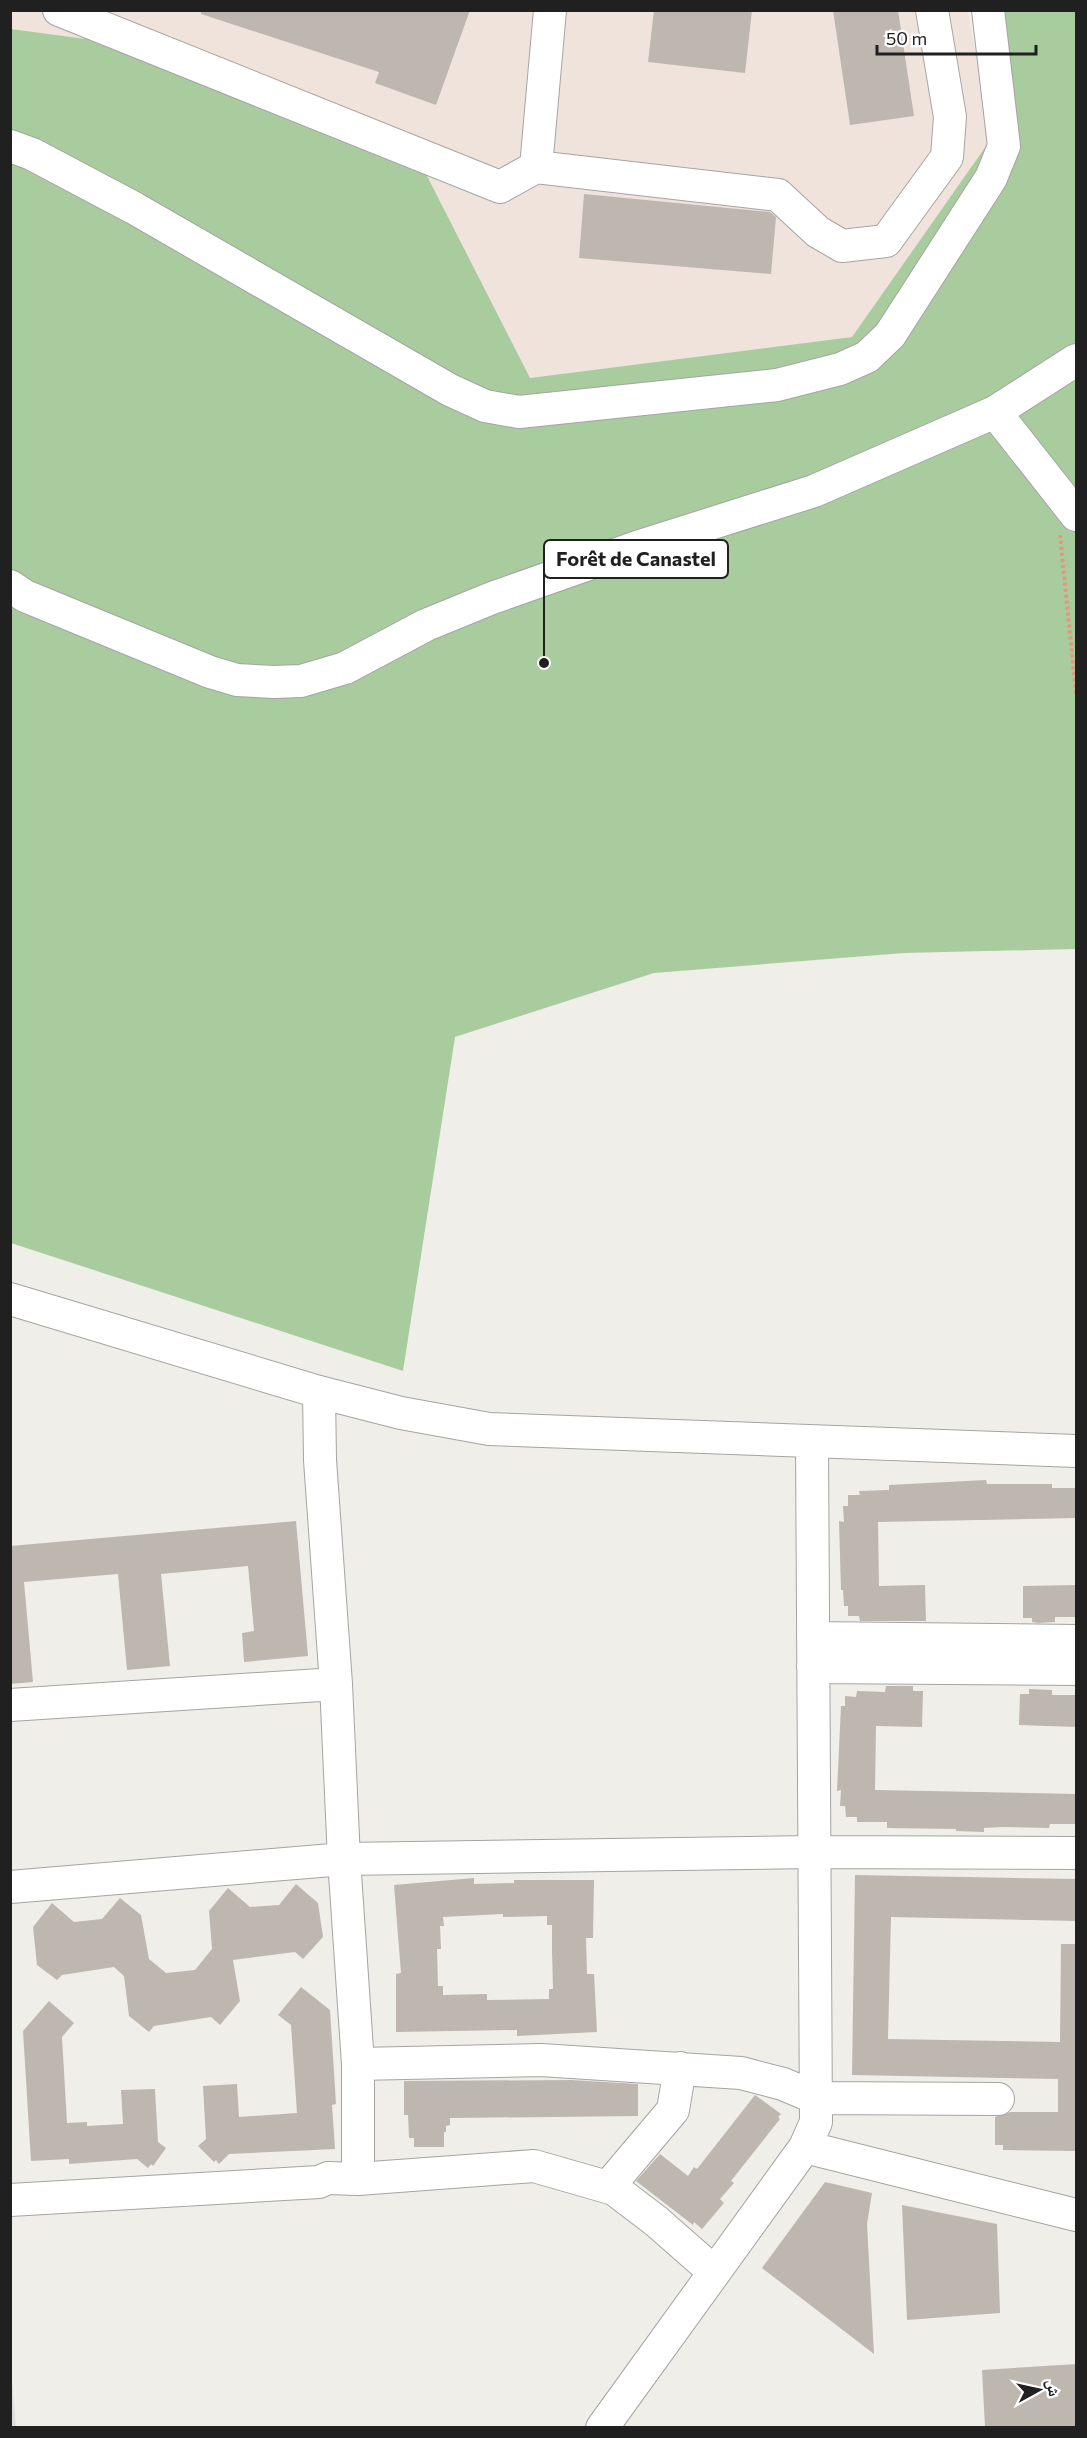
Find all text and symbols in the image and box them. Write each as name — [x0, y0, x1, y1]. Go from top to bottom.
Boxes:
scale bar — [877, 18, 1036, 56]
text: 50 m — [886, 27, 927, 49]
callout: Forêt de Canastel — [544, 540, 728, 578]
text: Forêt de Canastel — [556, 546, 716, 570]
north arrow — [1009, 2360, 1069, 2420]
text: ش — [1043, 2378, 1065, 2398]

